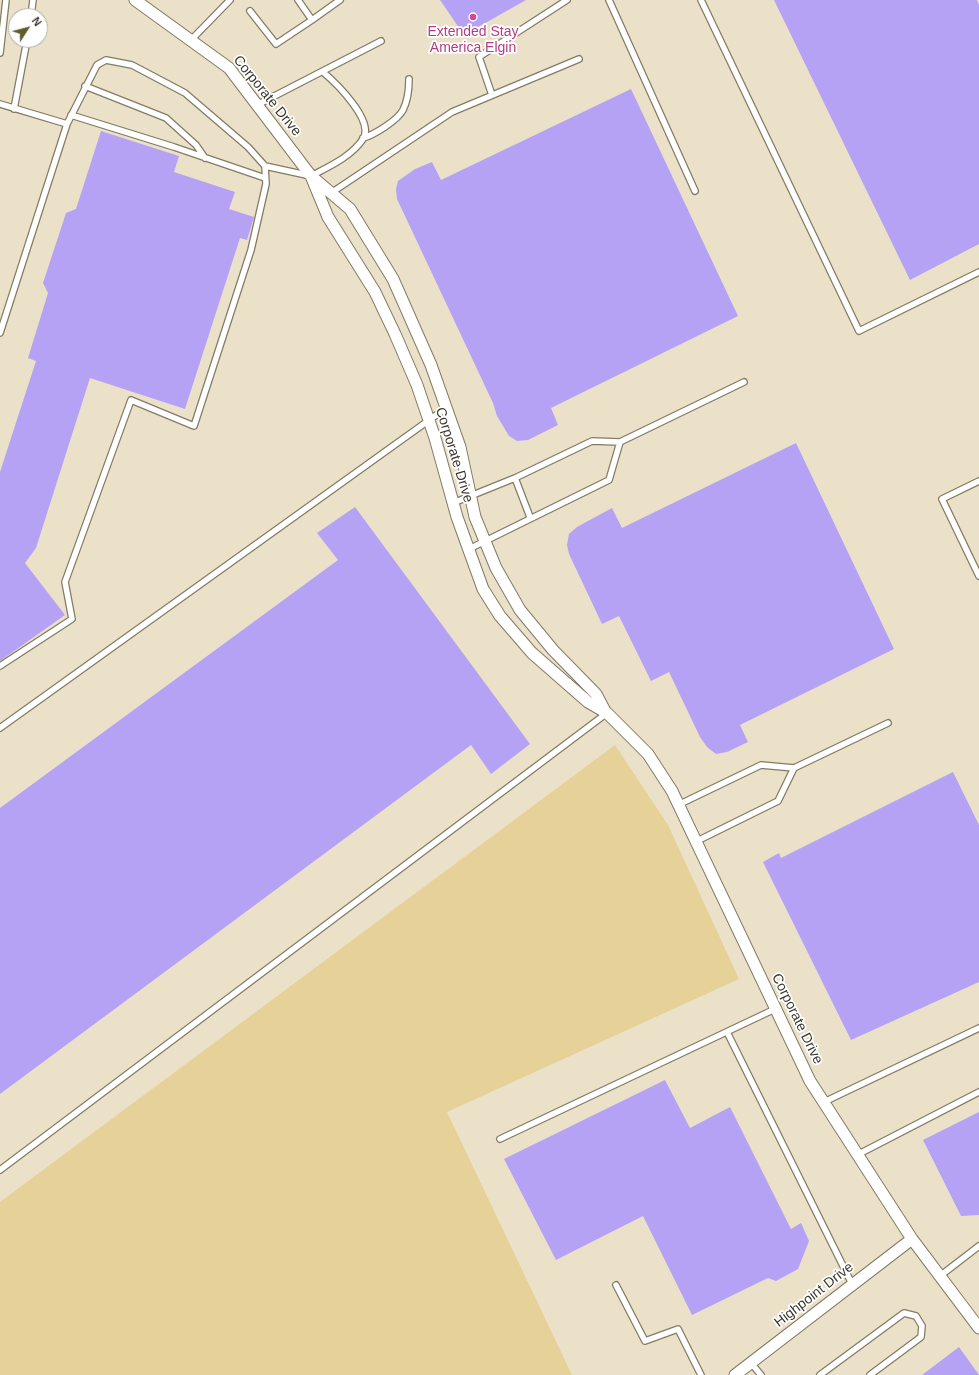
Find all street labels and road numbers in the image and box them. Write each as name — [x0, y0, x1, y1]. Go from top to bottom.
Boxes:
street label: Corporate Drive — [229, 52, 305, 140]
street label: Corporate Drive — [432, 405, 476, 505]
street label: Corporate Drive — [768, 971, 826, 1067]
street label: Highpoint Drive — [771, 1259, 857, 1331]

